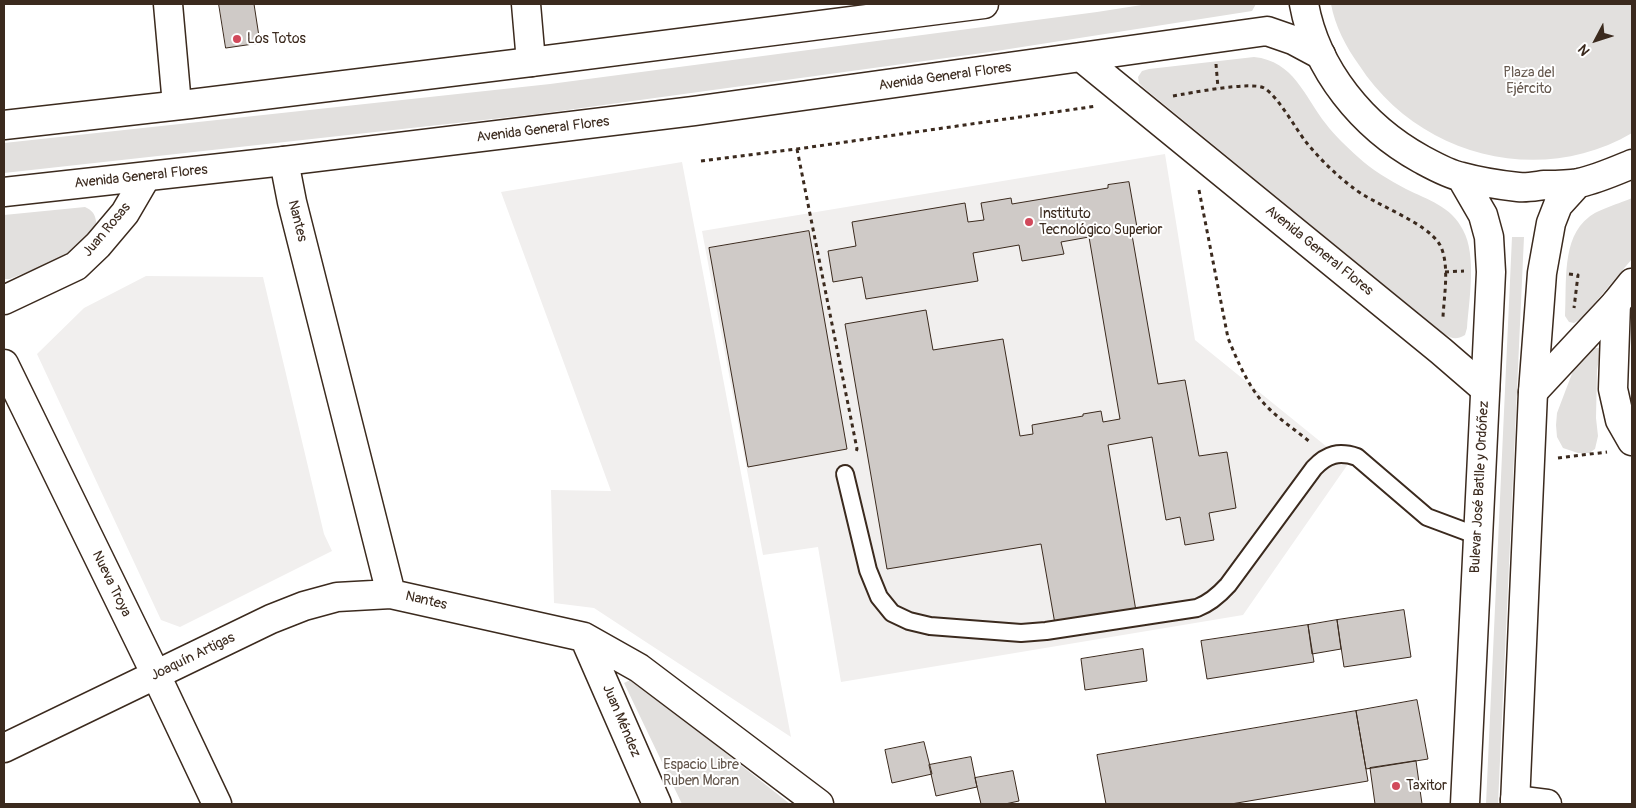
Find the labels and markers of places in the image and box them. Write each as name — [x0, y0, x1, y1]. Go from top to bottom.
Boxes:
place label: Los Totos — [247, 31, 306, 47]
marker: Los Totos — [231, 33, 243, 45]
place label: Instituto Tecnológico Superior — [1039, 206, 1163, 238]
marker: Instituto Tecnológico Superior — [1023, 216, 1035, 228]
place label: Taxitor — [1406, 778, 1447, 794]
marker: Taxitor — [1390, 780, 1402, 792]

